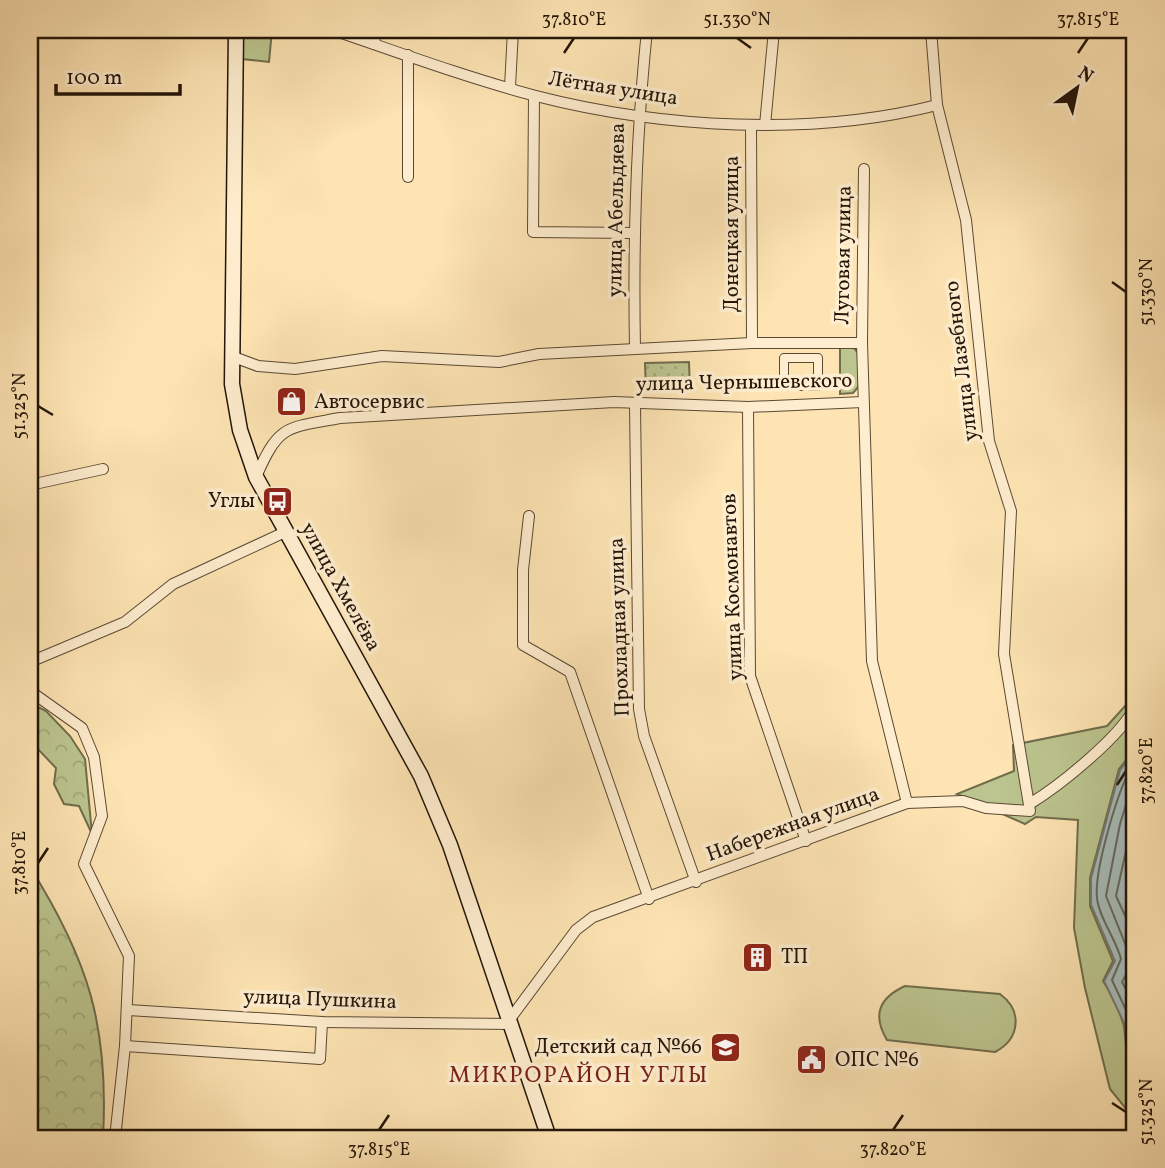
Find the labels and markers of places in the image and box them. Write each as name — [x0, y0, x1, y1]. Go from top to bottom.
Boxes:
shop icon: Автосервис — [274, 385, 308, 419]
place label: Автосервис — [314, 388, 425, 417]
bus stop icon: Углы — [261, 484, 295, 518]
place label: Углы — [208, 487, 255, 516]
building icon: ТП — [741, 940, 775, 974]
place label: ТП — [781, 943, 808, 972]
school or university icon: Детский сад №66 — [708, 1030, 742, 1064]
place label: Детский сад №66 — [534, 1033, 702, 1062]
public building icon: ОПС №6 — [795, 1043, 829, 1077]
place label: ОПС №6 — [835, 1046, 919, 1075]

